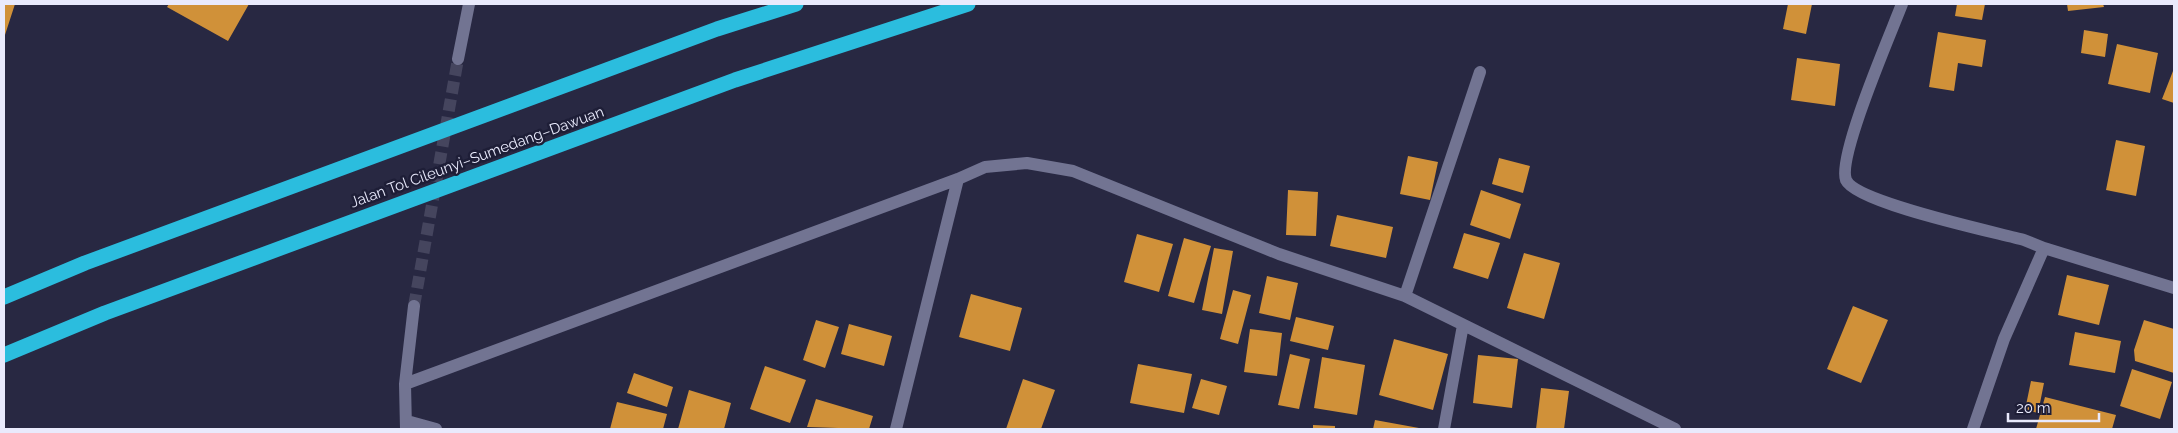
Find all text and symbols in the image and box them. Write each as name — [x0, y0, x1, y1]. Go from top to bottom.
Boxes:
street label: Jalan Tol Cileunyi–Sumedang–Dawuan — [348, 103, 606, 211]
scale bar — [2008, 390, 2099, 422]
text: 20 m — [2016, 399, 2051, 417]

